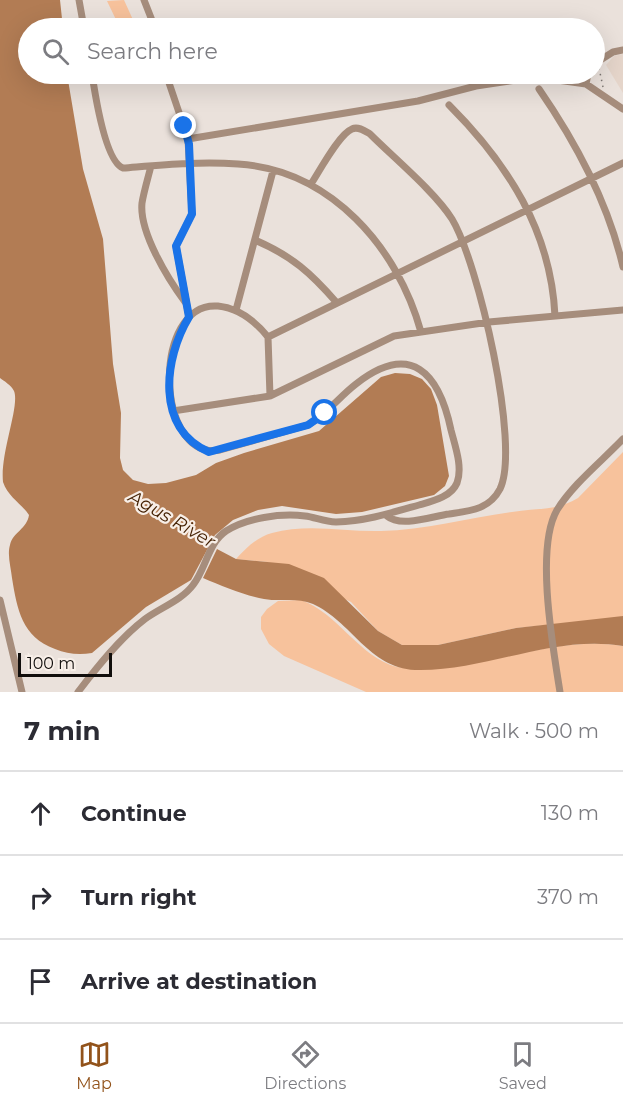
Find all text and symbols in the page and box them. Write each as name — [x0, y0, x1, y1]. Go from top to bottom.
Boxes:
search box — [18, 18, 605, 84]
icon: search — [39, 35, 72, 68]
text: Search here — [87, 38, 218, 65]
route end — [170, 112, 196, 138]
route start — [311, 399, 337, 425]
water label: Agus River — [124, 485, 220, 553]
scale bar — [18, 650, 112, 678]
text: 100 m — [27, 654, 75, 673]
text: 7 min — [24, 715, 101, 747]
text: Walk · 500 m — [469, 719, 599, 743]
icon: ahead — [24, 797, 57, 830]
text: Continue — [81, 800, 187, 827]
text: 130 m — [541, 801, 599, 825]
icon: right — [24, 881, 57, 914]
text: Turn right — [81, 884, 196, 911]
text: 370 m — [537, 885, 599, 909]
icon: arrive — [24, 965, 57, 998]
text: Arrive at destination — [81, 968, 317, 995]
tab: Map — [76, 1038, 112, 1093]
tab: Directions — [264, 1038, 346, 1093]
tab: Saved — [499, 1038, 547, 1093]

